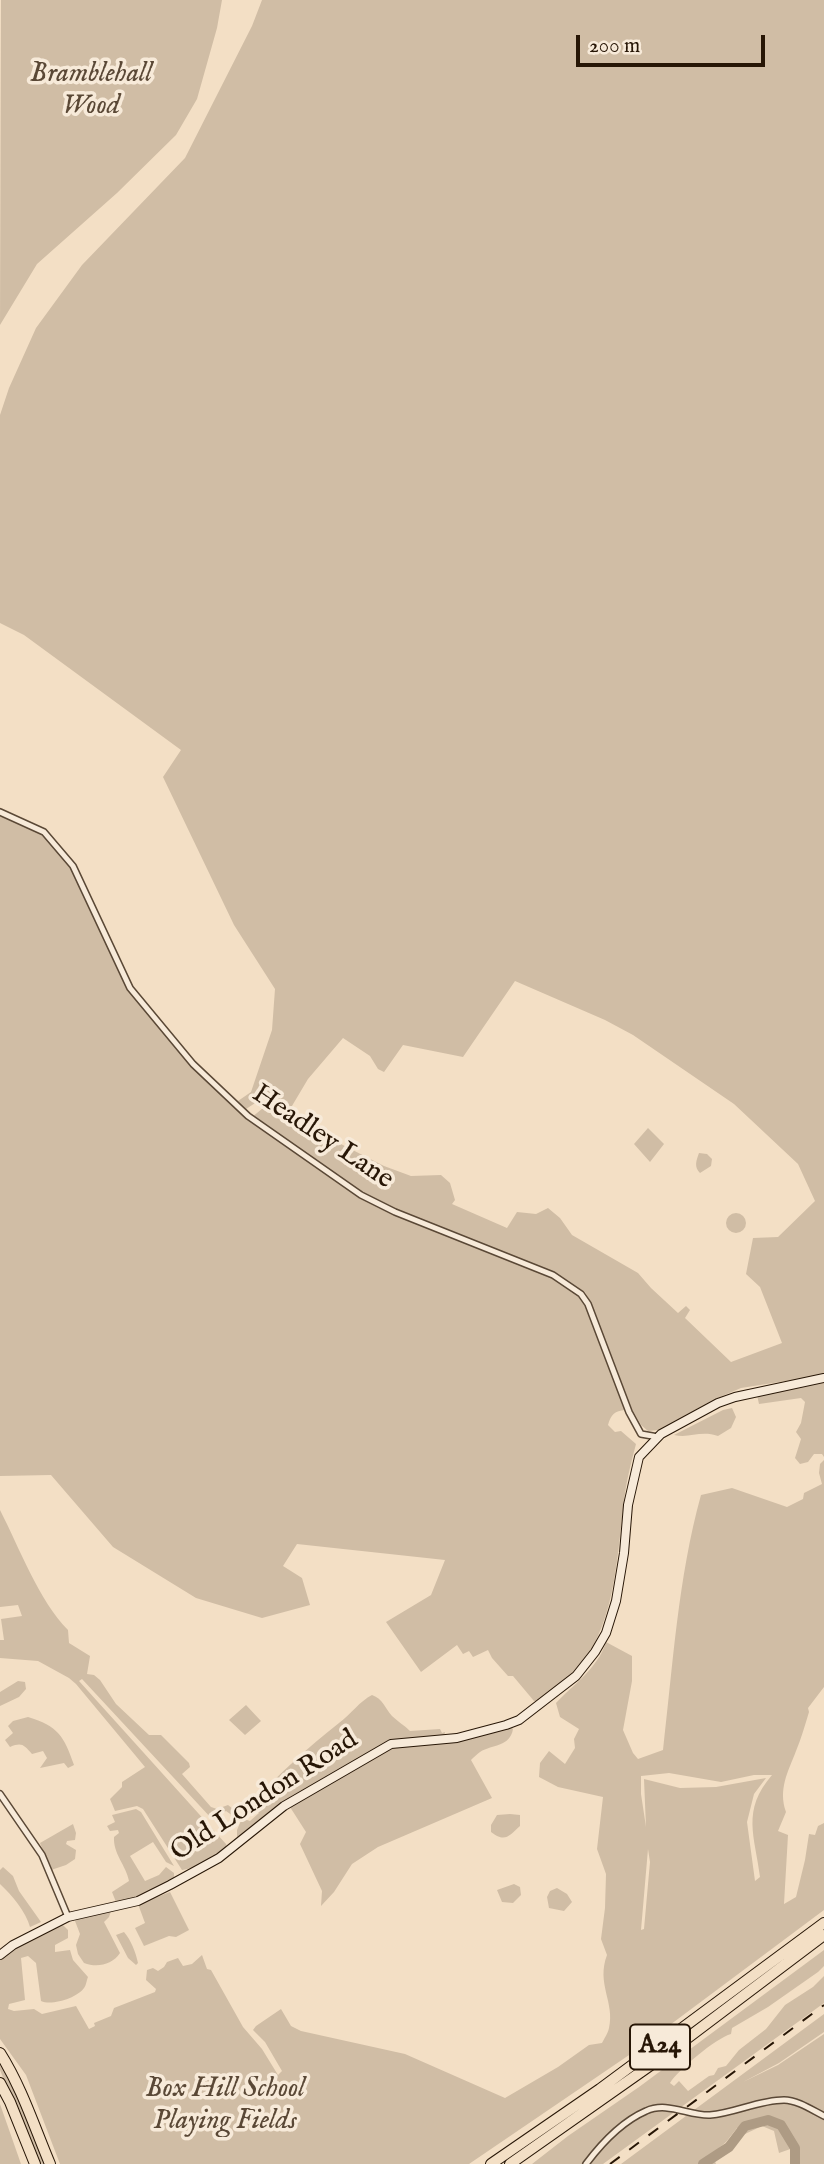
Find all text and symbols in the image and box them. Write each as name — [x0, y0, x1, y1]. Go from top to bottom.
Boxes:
scale bar — [579, 21, 768, 65]
text: 200 m — [589, 33, 640, 60]
park label: Bramblehall Wood — [30, 58, 152, 124]
street label: Headley Lane — [245, 1078, 399, 1198]
street label: Old London Road — [165, 1724, 365, 1870]
road number: A24 — [630, 2024, 690, 2070]
park label: Box Hill School Playing Fields — [145, 2073, 305, 2139]

